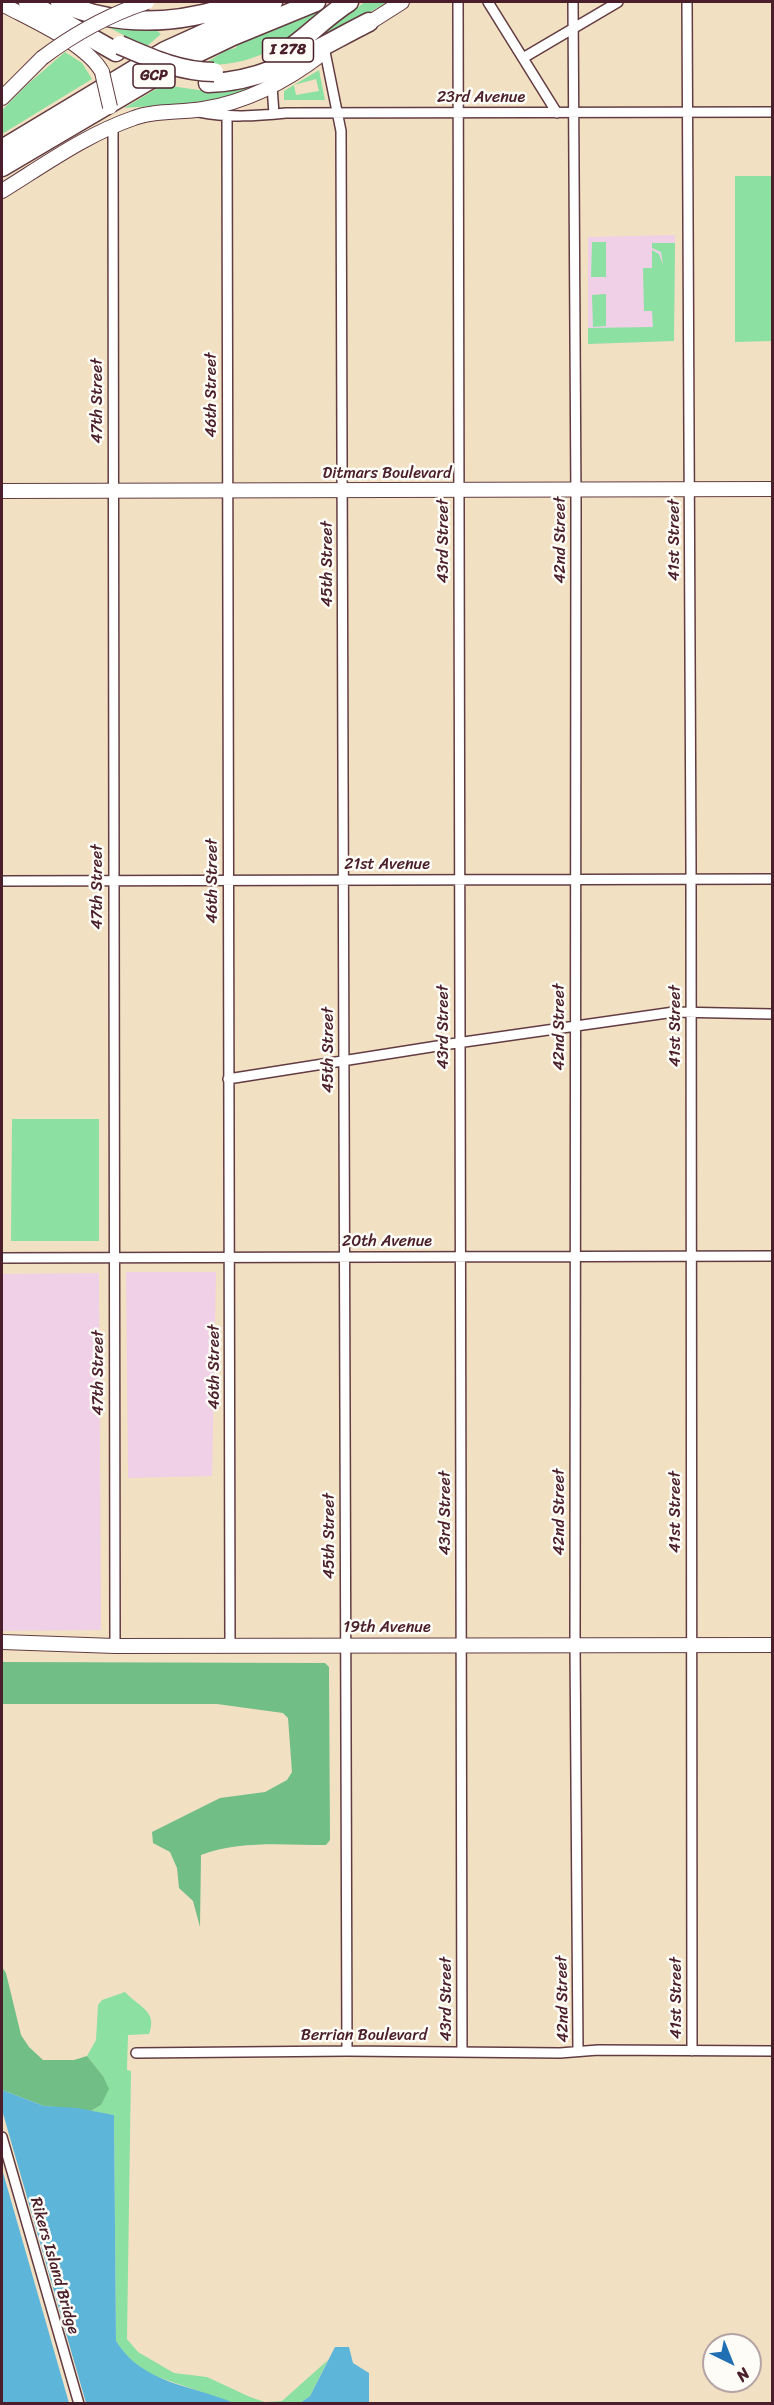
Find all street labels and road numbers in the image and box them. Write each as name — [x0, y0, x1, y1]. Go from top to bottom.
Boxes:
road number: I 278 — [262, 38, 314, 62]
road number: GCP — [133, 64, 175, 88]
street label: 23rd Avenue — [437, 88, 525, 108]
street label: 46th Street — [202, 352, 222, 438]
street label: 47th Street — [88, 358, 108, 444]
street label: Ditmars Boulevard — [323, 464, 451, 484]
street label: 42nd Street — [551, 497, 571, 583]
street label: 43rd Street — [434, 499, 454, 583]
street label: 41st Street — [665, 499, 685, 581]
street label: 45th Street — [318, 521, 338, 607]
street label: 46th Street — [203, 838, 223, 924]
street label: 47th Street — [88, 844, 108, 930]
street label: 21st Avenue — [344, 855, 430, 875]
street label: 42nd Street — [550, 984, 570, 1070]
street label: 43rd Street — [434, 985, 454, 1069]
street label: 41st Street — [666, 985, 686, 1067]
street label: 45th Street — [319, 1007, 339, 1093]
street label: 20th Avenue — [342, 1232, 432, 1252]
street label: 46th Street — [205, 1324, 225, 1410]
street label: 47th Street — [89, 1330, 109, 1416]
street label: 42nd Street — [550, 1469, 570, 1555]
street label: 43rd Street — [436, 1471, 456, 1555]
street label: 41st Street — [666, 1471, 686, 1553]
street label: 45th Street — [320, 1493, 340, 1579]
street label: 19th Avenue — [343, 1618, 431, 1638]
street label: 42nd Street — [553, 1955, 573, 2043]
street label: 43rd Street — [437, 1957, 457, 2041]
street label: 41st Street — [667, 1957, 687, 2039]
street label: Berrian Boulevard — [301, 2026, 427, 2046]
street label: Rikers Island Bridge — [25, 2195, 83, 2337]

